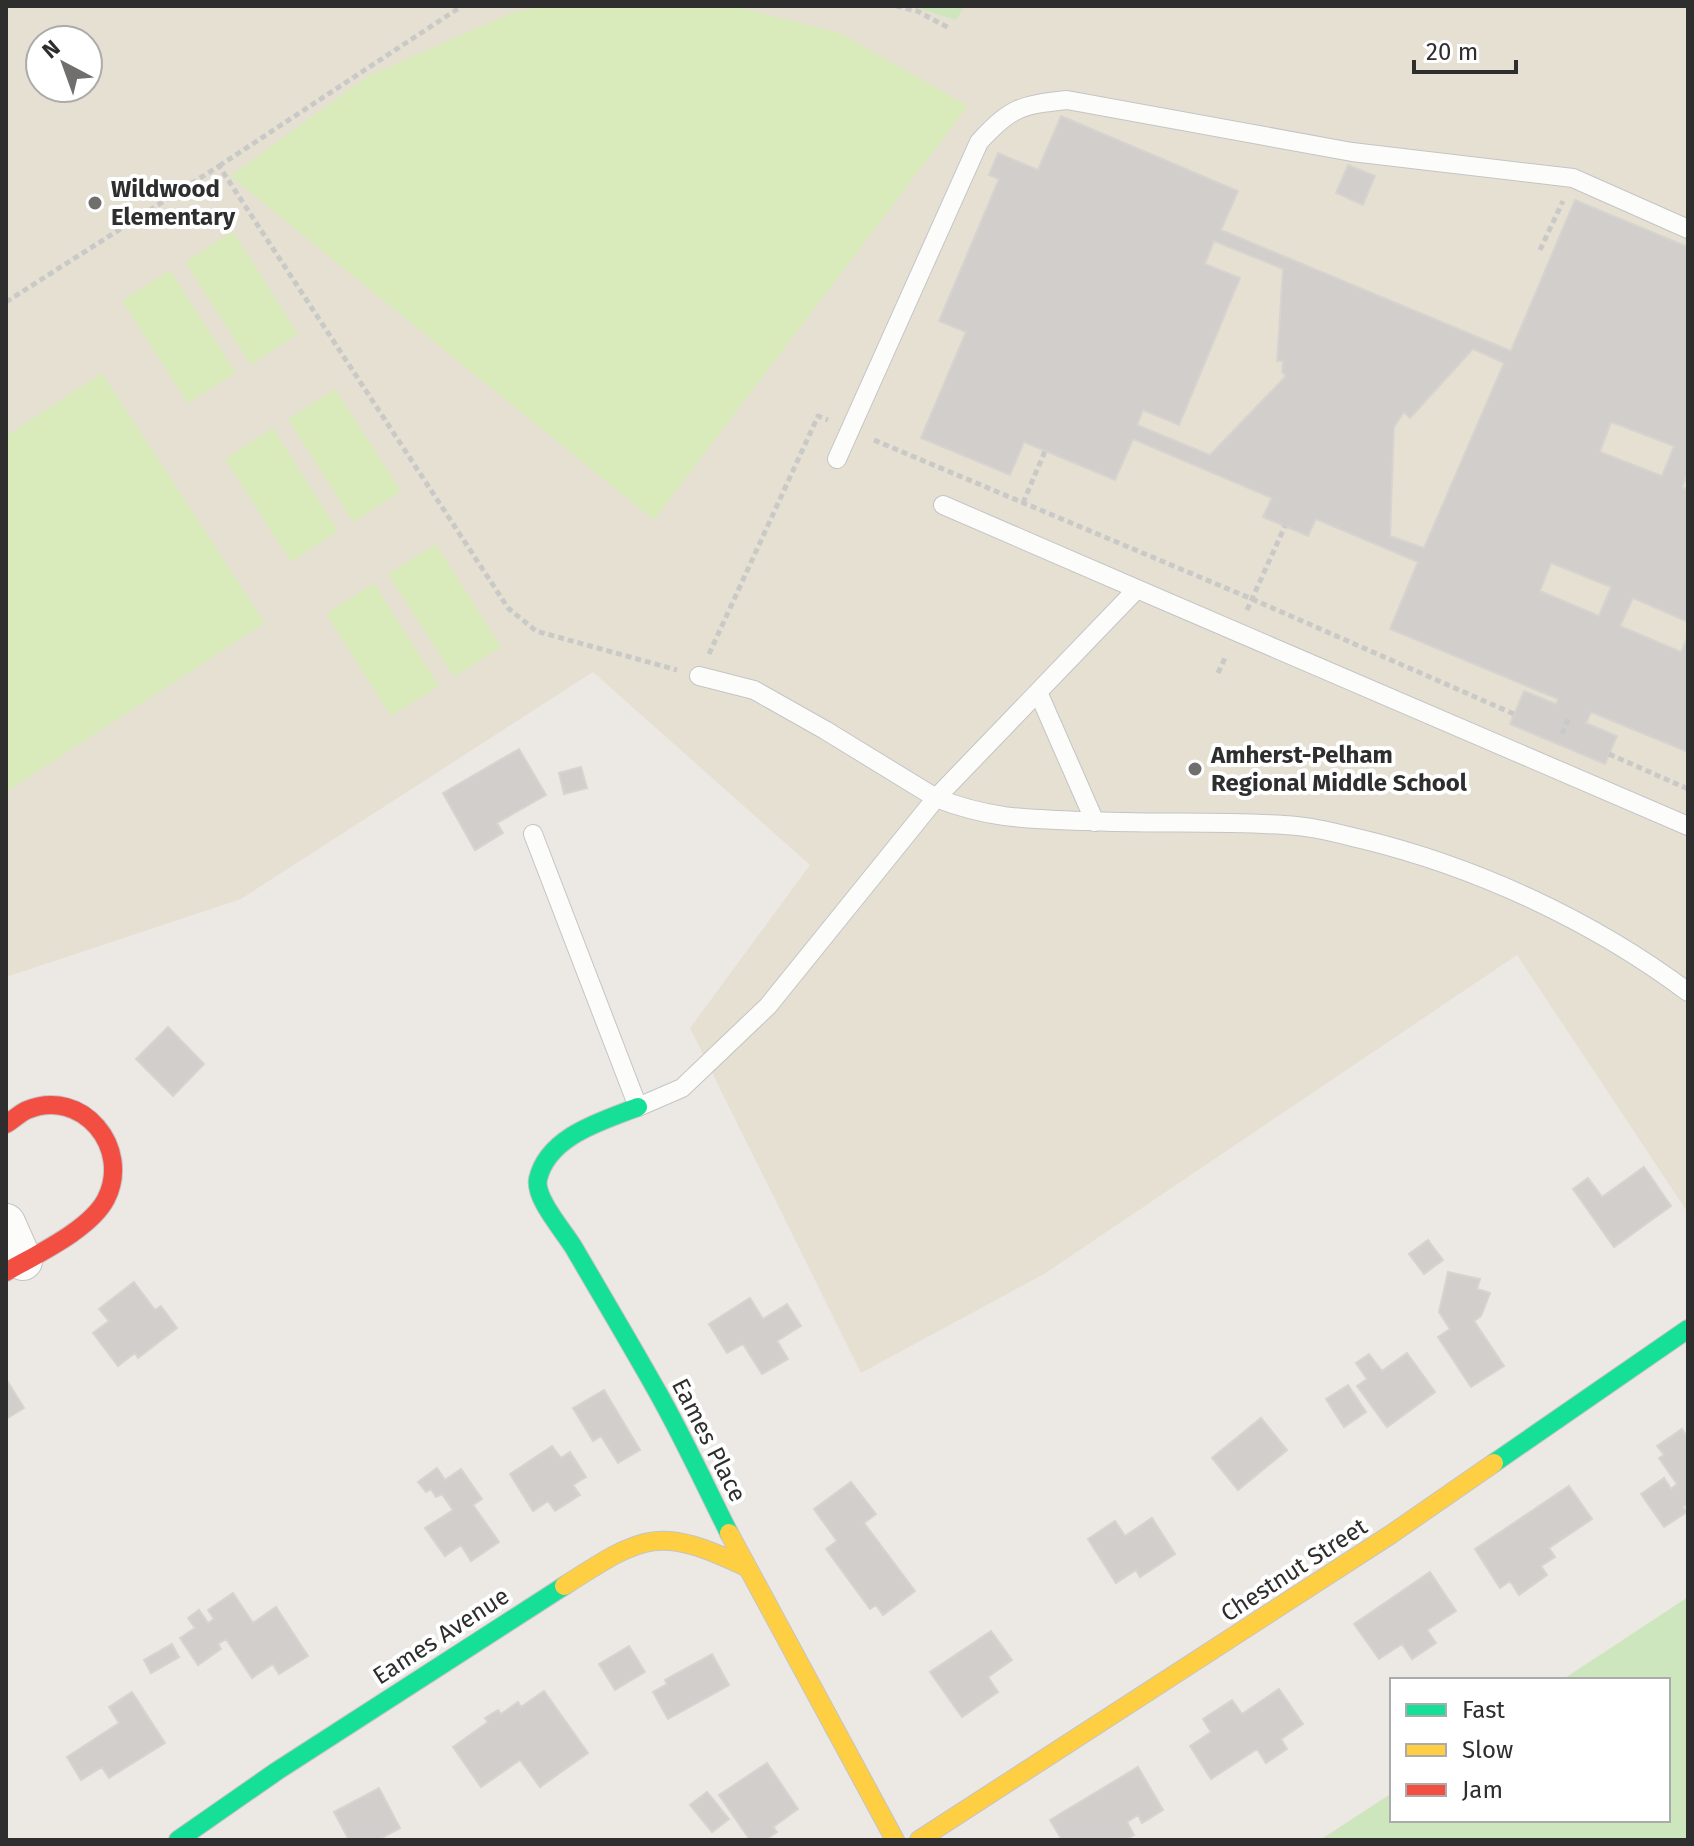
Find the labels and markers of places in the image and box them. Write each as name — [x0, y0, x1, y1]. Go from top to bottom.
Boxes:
place label: Wildwood Elementary — [111, 175, 236, 231]
marker: Wildwood Elementary — [86, 194, 104, 212]
place label: Amherst-Pelham Regional Middle School — [1210, 741, 1468, 797]
marker: Amherst-Pelham Regional Middle School — [1186, 760, 1204, 778]

